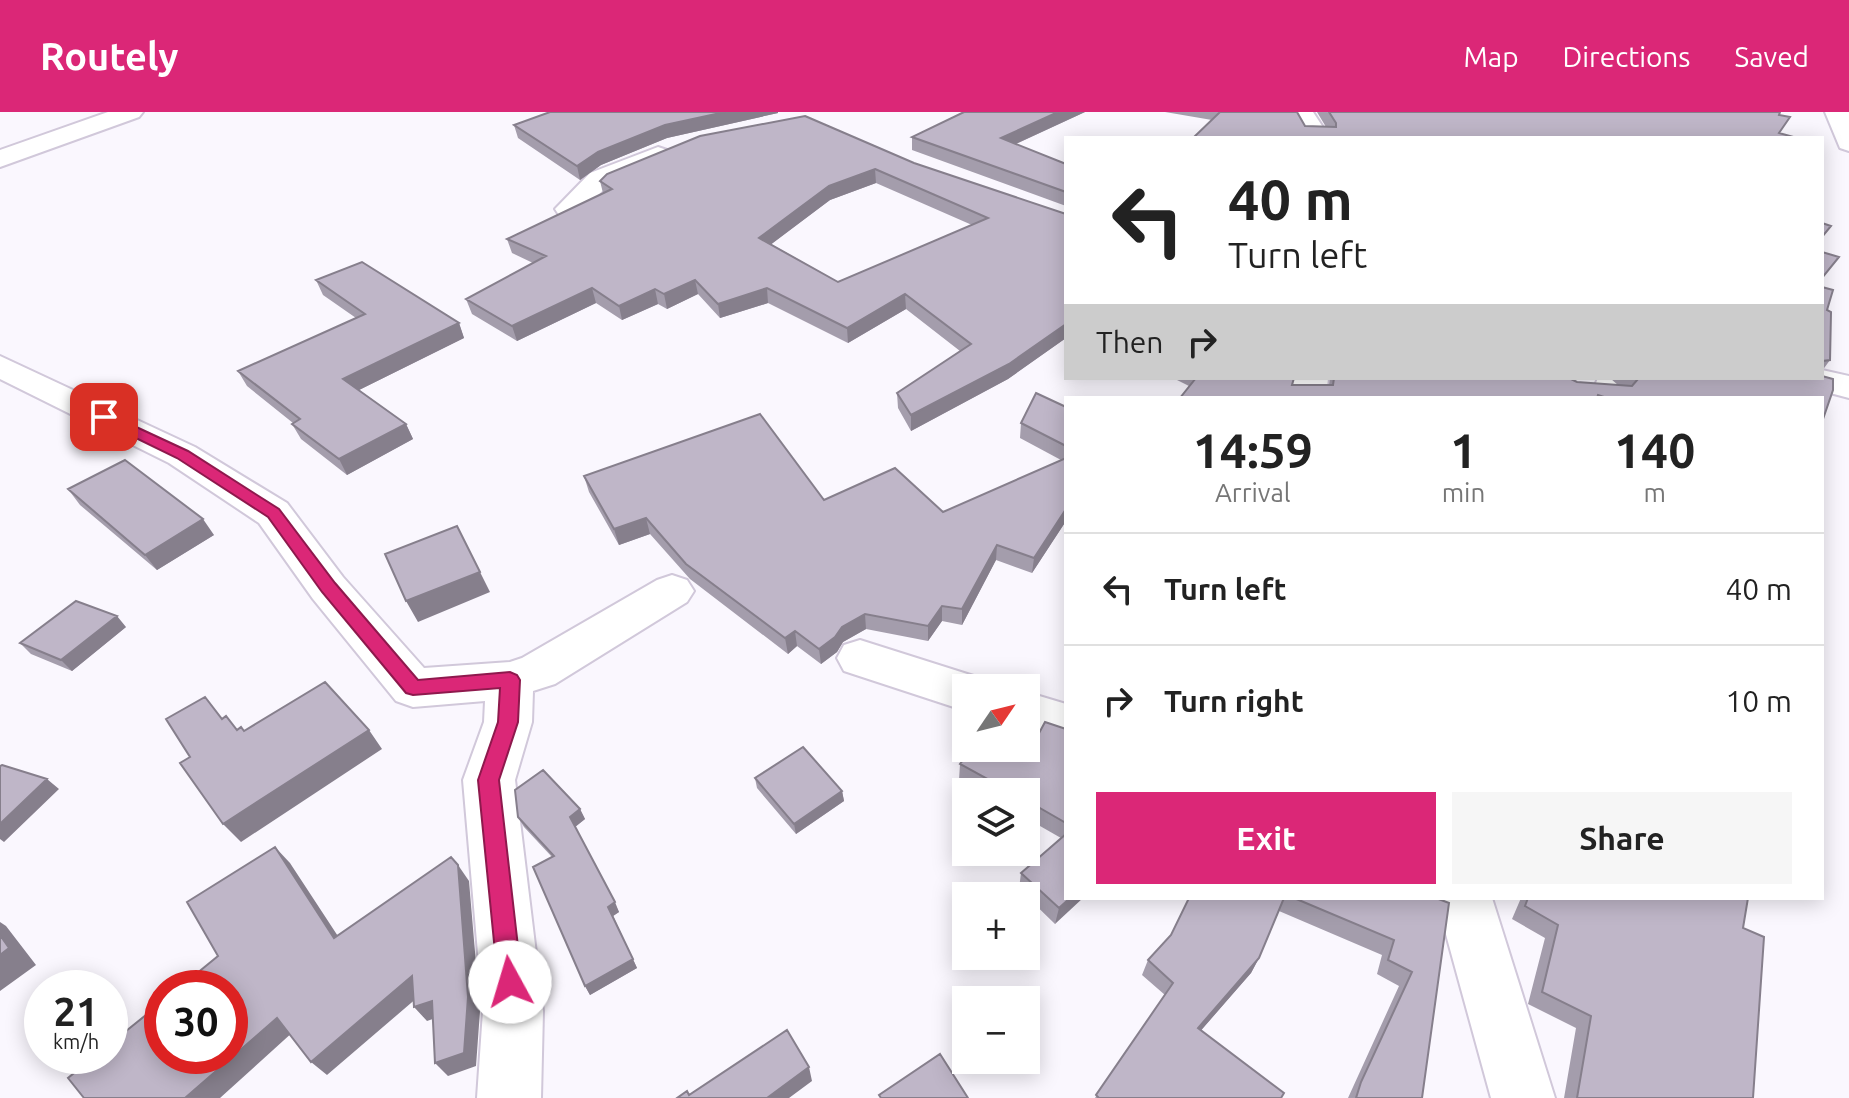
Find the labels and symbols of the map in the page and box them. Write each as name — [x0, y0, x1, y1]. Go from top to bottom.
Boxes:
pin — [70, 383, 138, 451]
north arrow — [952, 674, 1040, 762]
position arrow — [468, 940, 552, 1024]
speed limit sign: 30 — [144, 970, 248, 1074]

